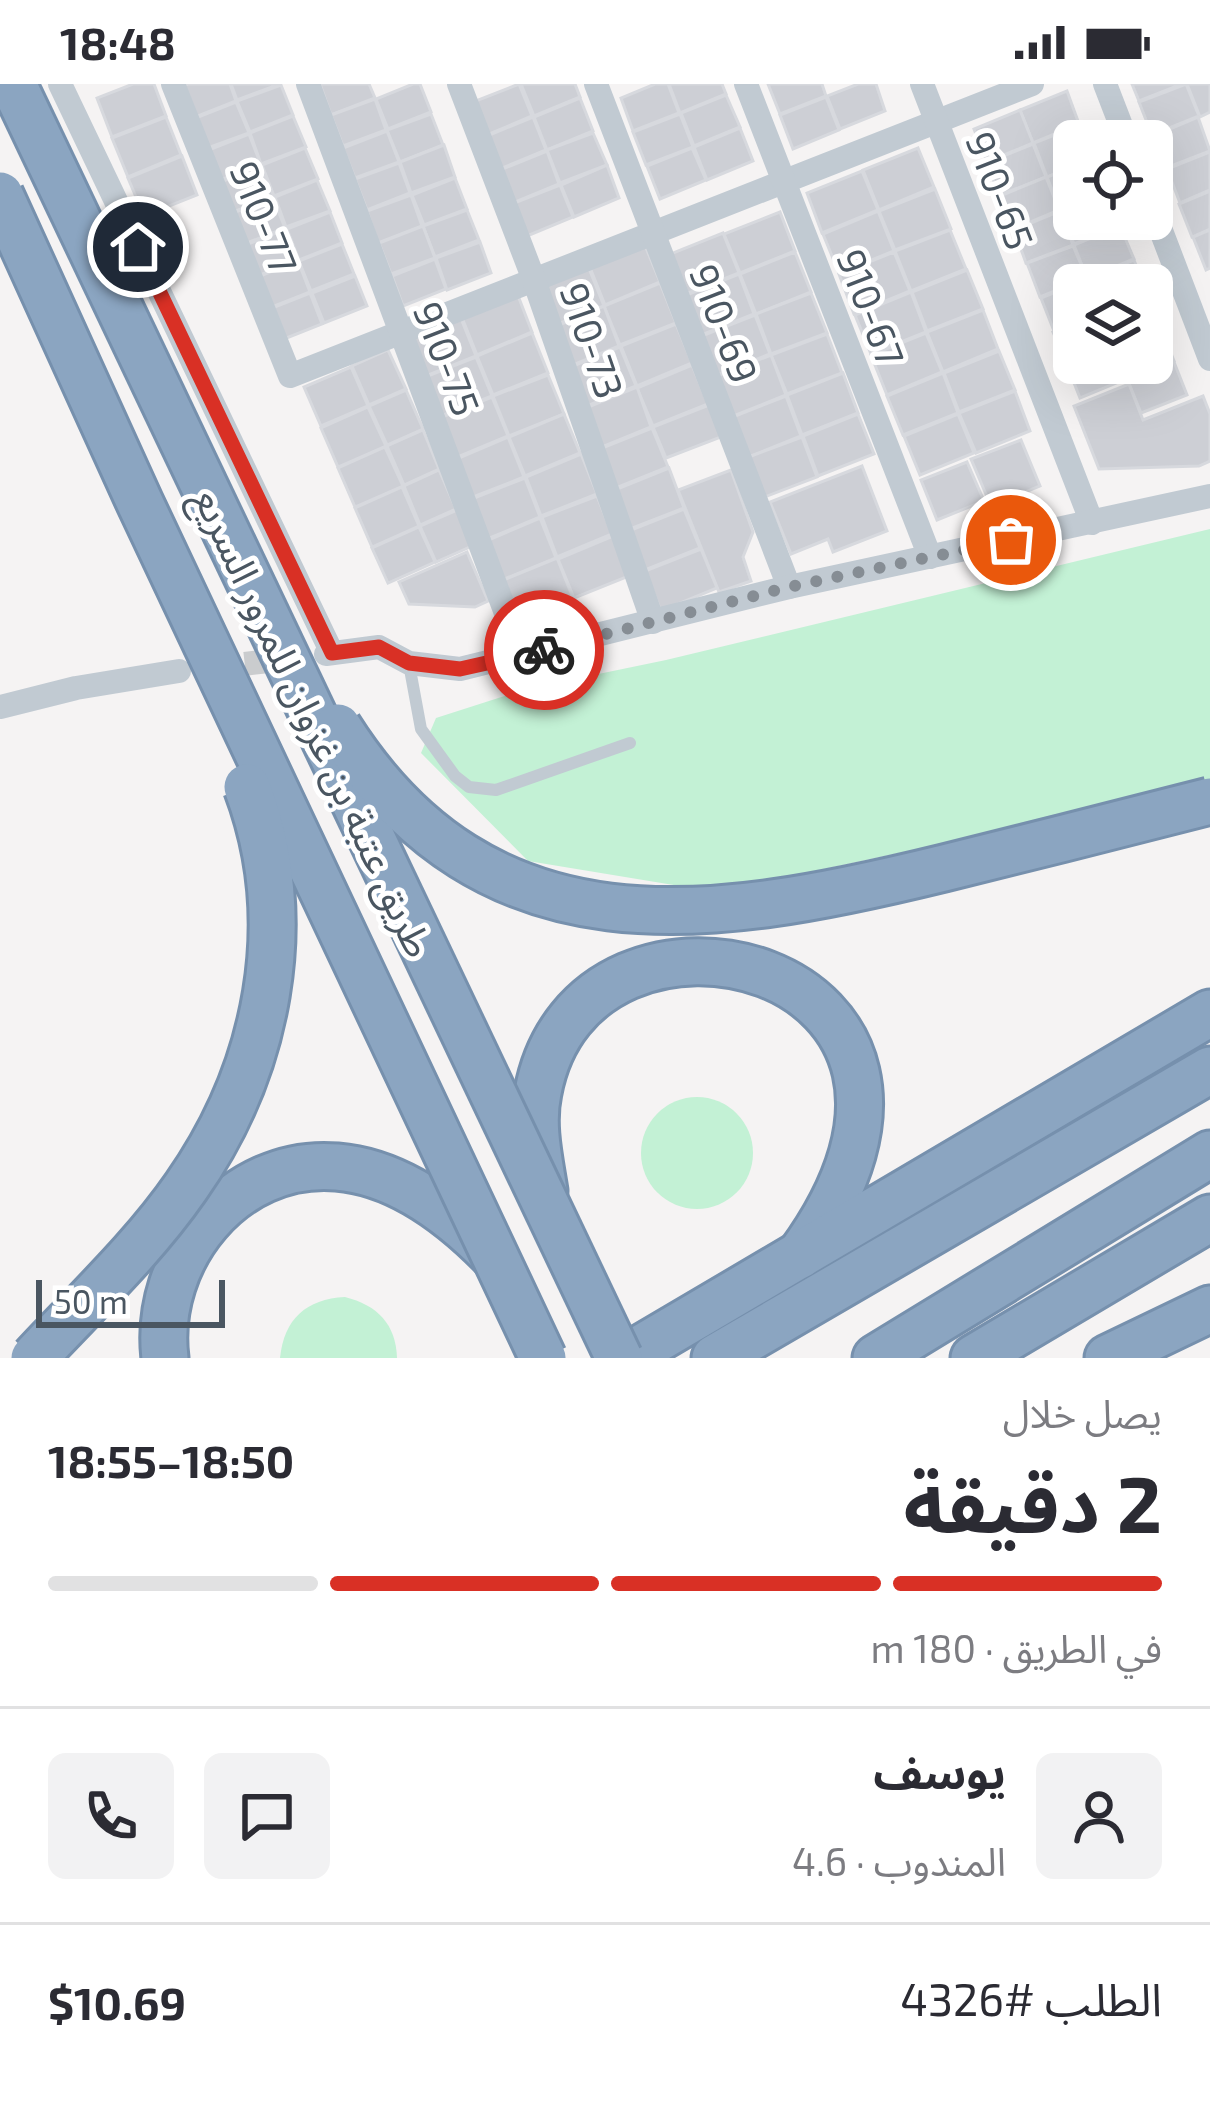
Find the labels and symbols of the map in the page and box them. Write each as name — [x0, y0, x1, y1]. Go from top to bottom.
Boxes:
street label: 910-65 — [957, 125, 1045, 255]
street label: 910-77 — [221, 154, 309, 280]
pin — [87, 196, 189, 298]
street label: 910-67 — [828, 242, 916, 372]
street label: 910-69 — [681, 257, 769, 389]
street label: 910-73 — [551, 276, 635, 404]
street label: 910-75 — [405, 294, 491, 422]
street label: طريق عتبة بن غزوان للمرور السريع — [178, 480, 445, 967]
pin — [960, 489, 1062, 591]
courier — [484, 590, 604, 710]
scale bar — [36, 1274, 225, 1327]

